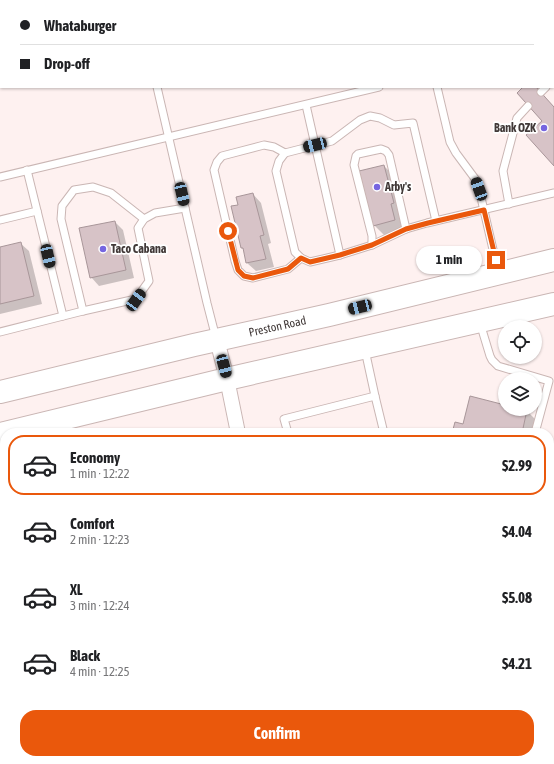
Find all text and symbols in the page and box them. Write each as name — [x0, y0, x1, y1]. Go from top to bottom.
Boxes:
text: Whataburger — [44, 17, 116, 34]
text: Drop-off — [44, 55, 90, 72]
place label: Bank OZK — [494, 121, 536, 135]
marker: Bank OZK — [539, 123, 549, 133]
car — [302, 136, 328, 154]
car — [469, 176, 489, 202]
place label: Arby's — [384, 180, 412, 194]
car — [173, 181, 191, 207]
marker: Arby's — [372, 182, 382, 192]
route start — [219, 222, 237, 240]
place label: Taco Cabana — [111, 242, 167, 256]
car — [39, 243, 57, 269]
marker: Taco Cabana — [98, 244, 108, 254]
callout: 1 min — [416, 246, 482, 274]
route end — [487, 251, 505, 269]
text: 1 min — [436, 252, 462, 267]
car — [124, 287, 148, 313]
car — [347, 298, 373, 316]
street label: Preston Road — [247, 313, 307, 340]
map controls — [498, 320, 542, 416]
button: locate — [498, 320, 542, 364]
car — [215, 353, 233, 379]
button: layers — [498, 372, 542, 416]
icon: car — [22, 447, 58, 483]
text: Economy — [70, 449, 120, 466]
text: $2.99 — [502, 457, 532, 474]
text: 1 min · 12:22 — [70, 466, 130, 481]
icon: car — [22, 513, 58, 549]
text: Comfort — [70, 515, 114, 532]
text: $4.04 — [502, 523, 532, 540]
text: 2 min · 12:23 — [70, 532, 130, 547]
icon: car — [22, 579, 58, 615]
text: XL — [70, 581, 83, 598]
text: $5.08 — [502, 589, 532, 606]
text: 3 min · 12:24 — [70, 598, 130, 613]
icon: car — [22, 645, 58, 681]
text: Black — [70, 647, 100, 664]
text: $4.21 — [502, 655, 532, 672]
text: 4 min · 12:25 — [70, 664, 130, 679]
button: Confirm — [20, 710, 534, 756]

